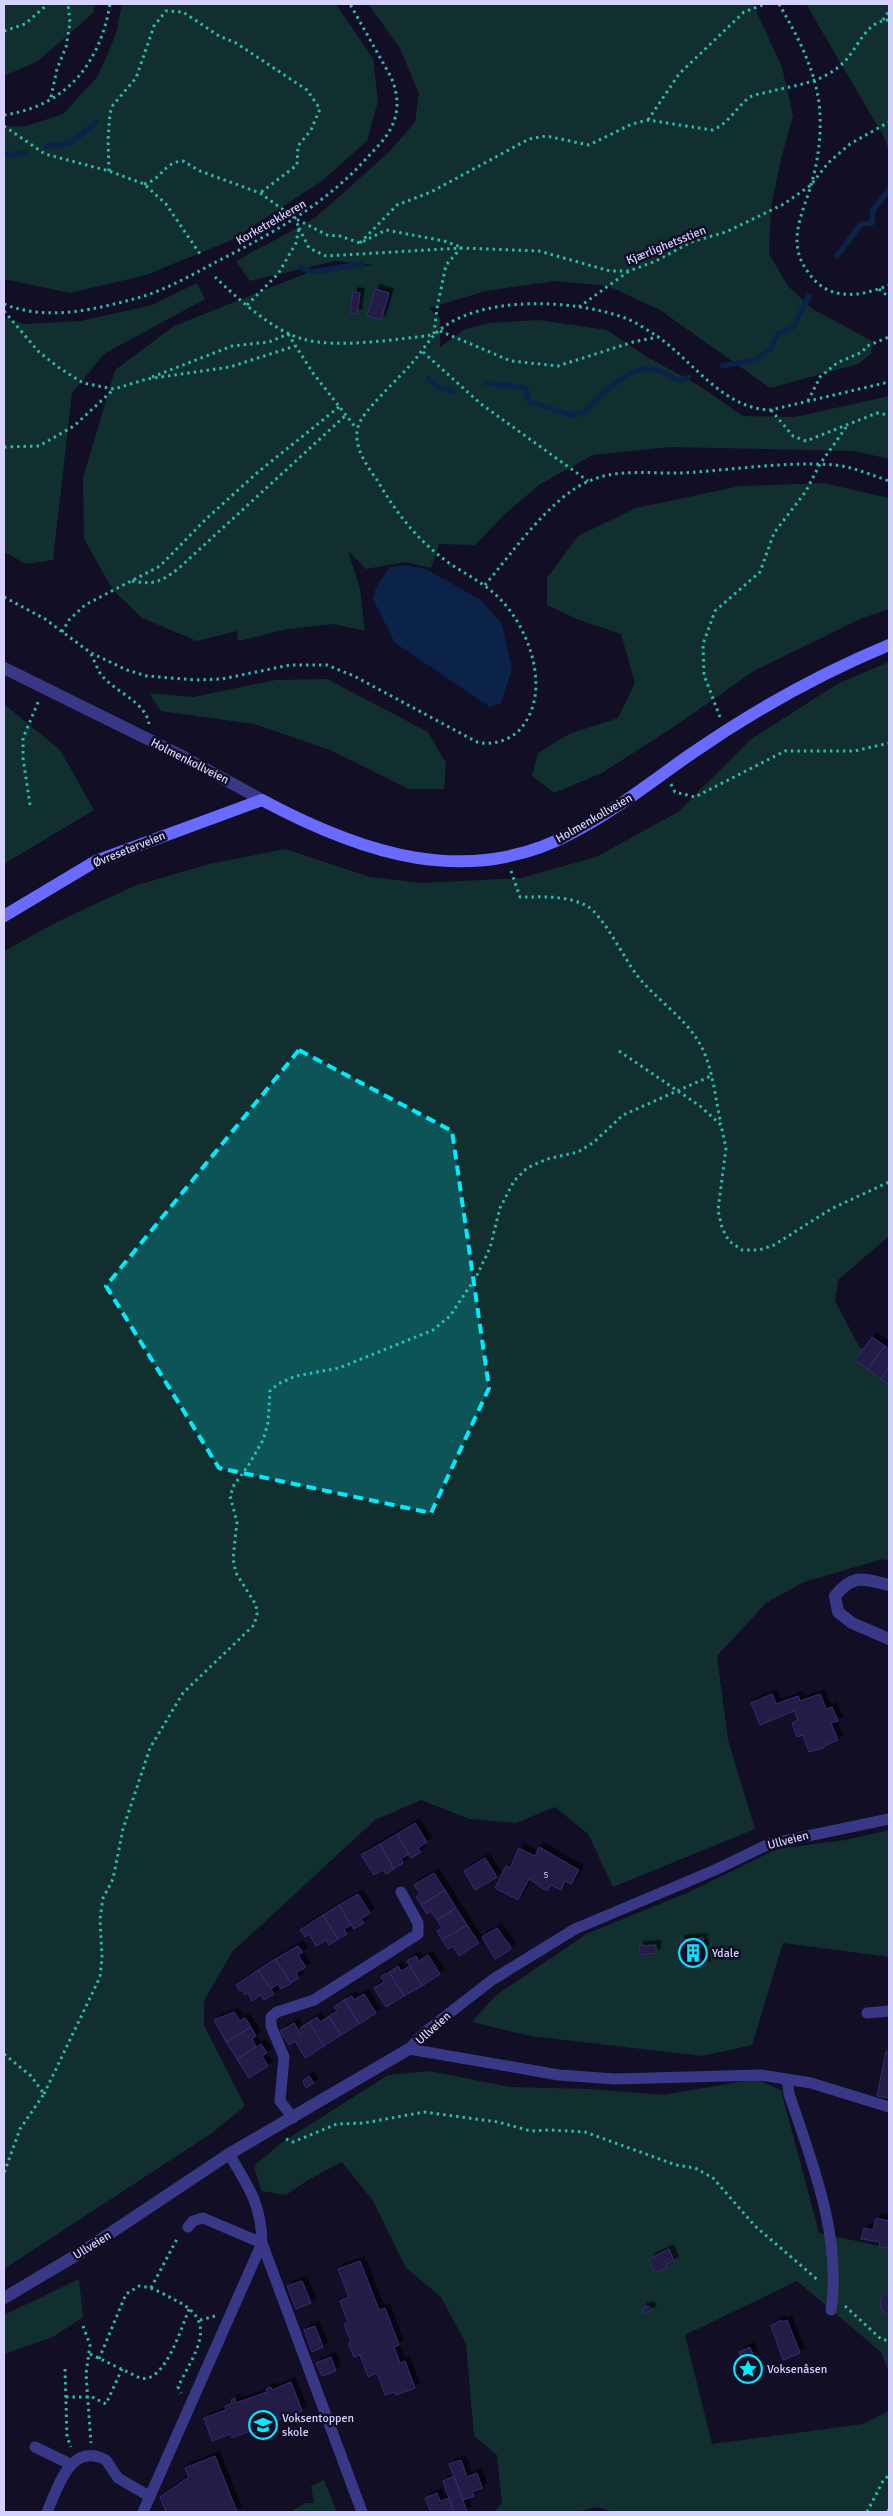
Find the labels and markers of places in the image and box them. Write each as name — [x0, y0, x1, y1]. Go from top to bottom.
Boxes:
building icon: Ydale — [678, 1938, 708, 1968]
place label: Ydale — [712, 1946, 739, 1961]
place icon: Voksenåsen — [733, 2354, 763, 2384]
place label: Voksenåsen — [767, 2362, 827, 2377]
school or university icon: Voksentoppen skole — [248, 2410, 278, 2440]
place label: Voksentoppen skole — [282, 2411, 354, 2440]

